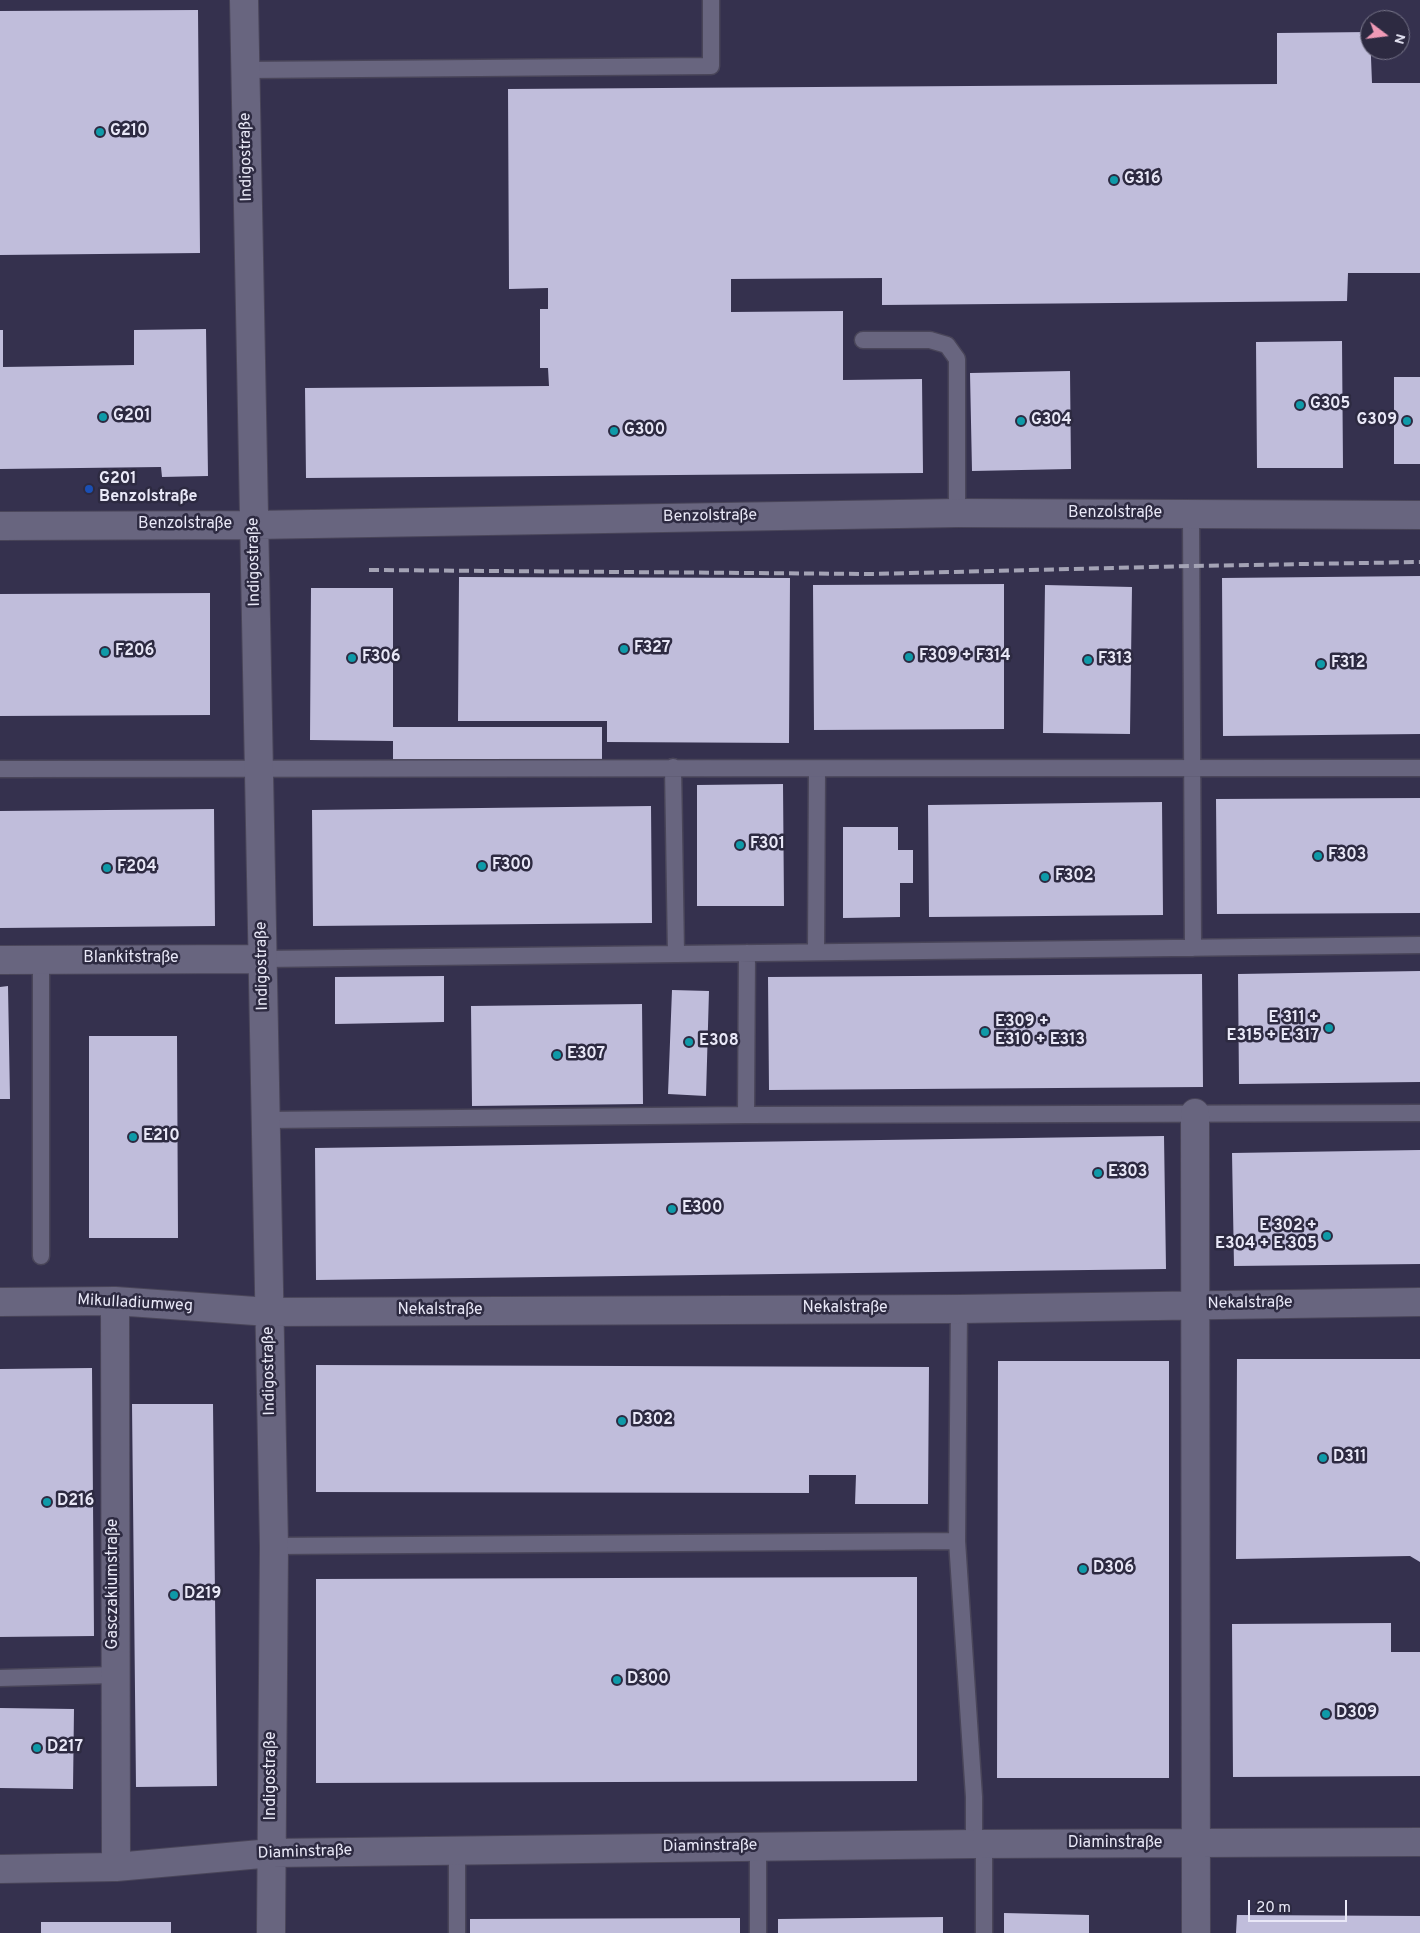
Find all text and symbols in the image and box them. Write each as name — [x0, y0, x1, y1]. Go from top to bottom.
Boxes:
north arrow — [1360, 10, 1410, 60]
text: N — [1389, 32, 1409, 46]
street label: Indigostraße — [237, 112, 257, 202]
place label: G210 — [110, 122, 148, 142]
marker: G210 — [94, 126, 106, 138]
place label: G316 — [1124, 170, 1161, 190]
marker: G316 — [1108, 174, 1120, 186]
place label: G305 — [1310, 395, 1350, 415]
marker: G305 — [1294, 399, 1306, 411]
place label: G201 — [113, 407, 151, 427]
marker: G201 — [97, 411, 109, 423]
place label: G304 — [1031, 411, 1072, 431]
place label: G309 — [1357, 411, 1397, 431]
marker: G304 — [1015, 415, 1027, 427]
marker: G309 — [1401, 415, 1413, 427]
place label: G300 — [624, 421, 665, 441]
marker: G300 — [608, 425, 620, 437]
place label: G201 Benzolstraße — [99, 470, 198, 508]
marker: G201 Benzolstraße — [83, 483, 95, 495]
street label: Benzolstraße — [1068, 504, 1162, 524]
street label: Benzolstraße — [663, 507, 757, 527]
street label: Benzolstraße — [138, 515, 232, 535]
street label: Indigostraße — [245, 517, 265, 607]
place label: F327 — [634, 639, 670, 659]
place label: F206 — [115, 642, 154, 662]
marker: F327 — [618, 643, 630, 655]
marker: F206 — [99, 646, 111, 658]
place label: F309 + F314 — [919, 647, 1011, 667]
place label: F306 — [362, 648, 400, 668]
place label: F313 — [1098, 650, 1132, 670]
marker: F309 + F314 — [903, 651, 915, 663]
marker: F306 — [346, 652, 358, 664]
marker: F313 — [1082, 654, 1094, 666]
place label: F312 — [1331, 654, 1366, 674]
marker: F312 — [1315, 658, 1327, 670]
place label: F301 — [750, 835, 785, 855]
marker: F301 — [734, 839, 746, 851]
place label: F303 — [1328, 846, 1366, 866]
marker: F303 — [1312, 850, 1324, 862]
place label: F300 — [492, 856, 531, 876]
place label: F204 — [117, 858, 157, 878]
marker: F300 — [476, 860, 488, 872]
marker: F204 — [101, 862, 113, 874]
place label: F302 — [1055, 867, 1093, 887]
marker: F302 — [1039, 871, 1051, 883]
street label: Indigostraße — [253, 921, 273, 1011]
street label: Blankitstraße — [83, 949, 179, 969]
place label: E 311 + E315 + E 317 — [1227, 1009, 1319, 1047]
place label: E309 + E310 + E313 — [995, 1013, 1085, 1051]
marker: E 311 + E315 + E 317 — [1323, 1022, 1335, 1034]
marker: E309 + E310 + E313 — [979, 1026, 991, 1038]
place label: E308 — [699, 1032, 739, 1052]
marker: E308 — [683, 1036, 695, 1048]
place label: E307 — [567, 1045, 605, 1065]
marker: E307 — [551, 1049, 563, 1061]
place label: E210 — [143, 1127, 180, 1147]
marker: E210 — [127, 1131, 139, 1143]
place label: E303 — [1108, 1163, 1147, 1183]
marker: E303 — [1092, 1167, 1104, 1179]
place label: E300 — [682, 1199, 722, 1219]
marker: E300 — [666, 1203, 678, 1215]
place label: E 302 + E304 + E 305 — [1215, 1217, 1317, 1255]
marker: E 302 + E304 + E 305 — [1321, 1230, 1333, 1242]
street label: Mikulladiumweg — [77, 1291, 193, 1317]
street label: Nekalstraße — [1207, 1294, 1293, 1314]
street label: Nekalstraße — [802, 1299, 888, 1319]
street label: Nekalstraße — [397, 1301, 483, 1321]
street label: Indigostraße — [260, 1326, 280, 1416]
place label: D302 — [632, 1411, 673, 1431]
marker: D302 — [616, 1415, 628, 1427]
place label: D311 — [1333, 1448, 1367, 1468]
marker: D311 — [1317, 1452, 1329, 1464]
place label: D216 — [57, 1492, 94, 1512]
marker: D216 — [41, 1496, 53, 1508]
street label: Gasczakiumstraße — [104, 1519, 124, 1649]
place label: D306 — [1093, 1559, 1134, 1579]
marker: D306 — [1077, 1563, 1089, 1575]
place label: D219 — [184, 1585, 221, 1605]
marker: D219 — [168, 1589, 180, 1601]
place label: D300 — [627, 1670, 669, 1690]
marker: D300 — [611, 1674, 623, 1686]
place label: D309 — [1336, 1704, 1377, 1724]
marker: D309 — [1320, 1708, 1332, 1720]
street label: Indigostraße — [262, 1731, 282, 1821]
place label: D217 — [47, 1738, 83, 1758]
marker: D217 — [31, 1742, 43, 1754]
street label: Diaminstraße — [1068, 1834, 1162, 1854]
street label: Diaminstraße — [662, 1837, 758, 1857]
street label: Diaminstraße — [257, 1842, 353, 1864]
scale bar — [1250, 1890, 1349, 1922]
text: 20 m — [1256, 1899, 1291, 1918]

